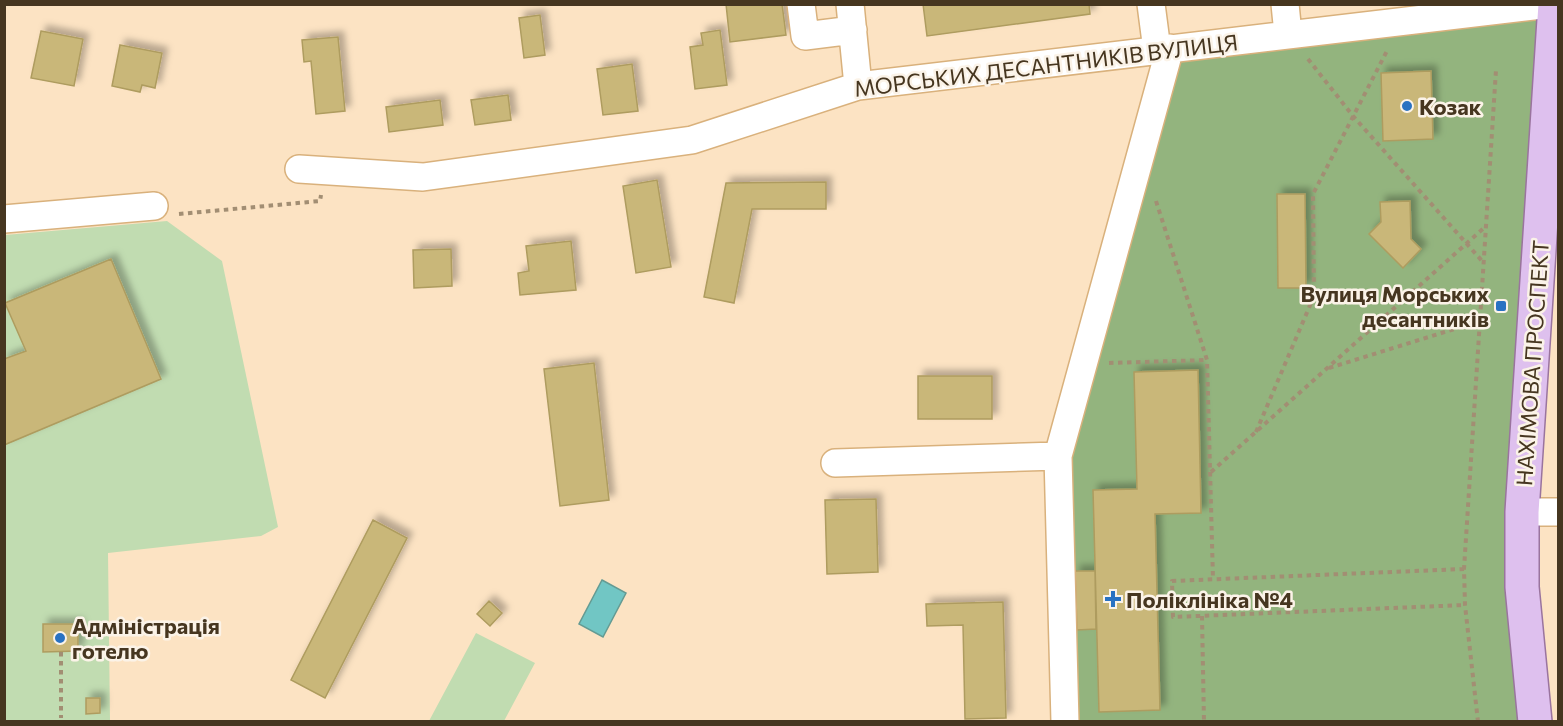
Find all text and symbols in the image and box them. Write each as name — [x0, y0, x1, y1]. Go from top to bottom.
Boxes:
street label: МОРСЬКИХ ДЕСАНТНИКІВ ВУЛИЦЯ — [852, 28, 1240, 102]
place label: Козак — [1419, 93, 1482, 120]
marker: Козак — [1400, 99, 1414, 113]
street label: НАХІМОВА ПРОСПЕКТ — [1510, 239, 1554, 487]
place label: Вулиця Морських десантників — [1300, 280, 1490, 332]
marker: Вулиця Морських десантників — [1494, 299, 1508, 313]
place label: Поліклініка №4 — [1126, 586, 1293, 613]
marker: Поліклініка №4 — [1104, 590, 1122, 608]
place label: Адміністрація готелю — [72, 612, 220, 664]
marker: Адміністрація готелю — [53, 631, 67, 645]

